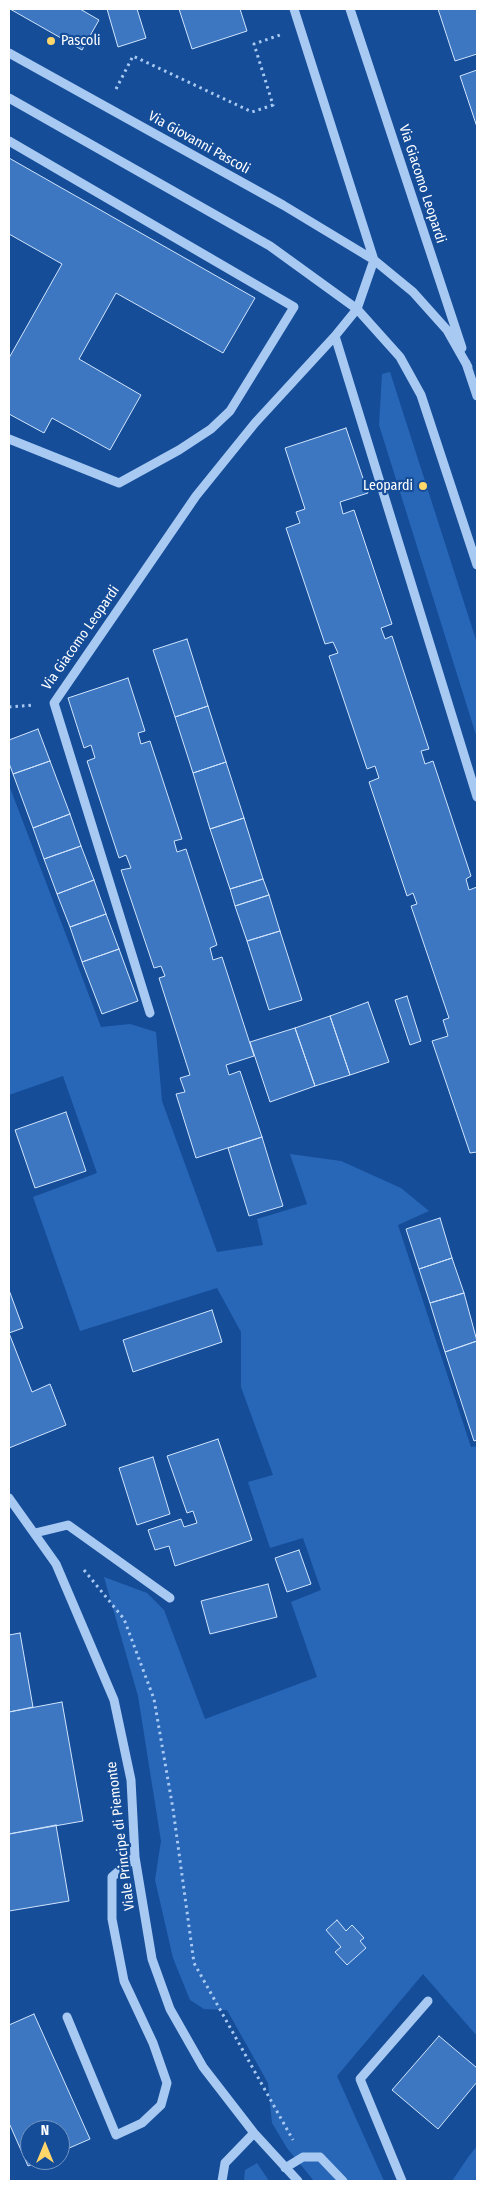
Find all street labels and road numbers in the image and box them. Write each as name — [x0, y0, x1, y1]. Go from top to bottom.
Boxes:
street label: Via Giovanni Pascoli — [145, 108, 253, 178]
street label: Via Giacomo Leopardi — [395, 123, 449, 245]
street label: Via Giacomo Leopardi — [39, 583, 123, 693]
street label: Viale Principe di Piemonte — [104, 1760, 138, 1912]

